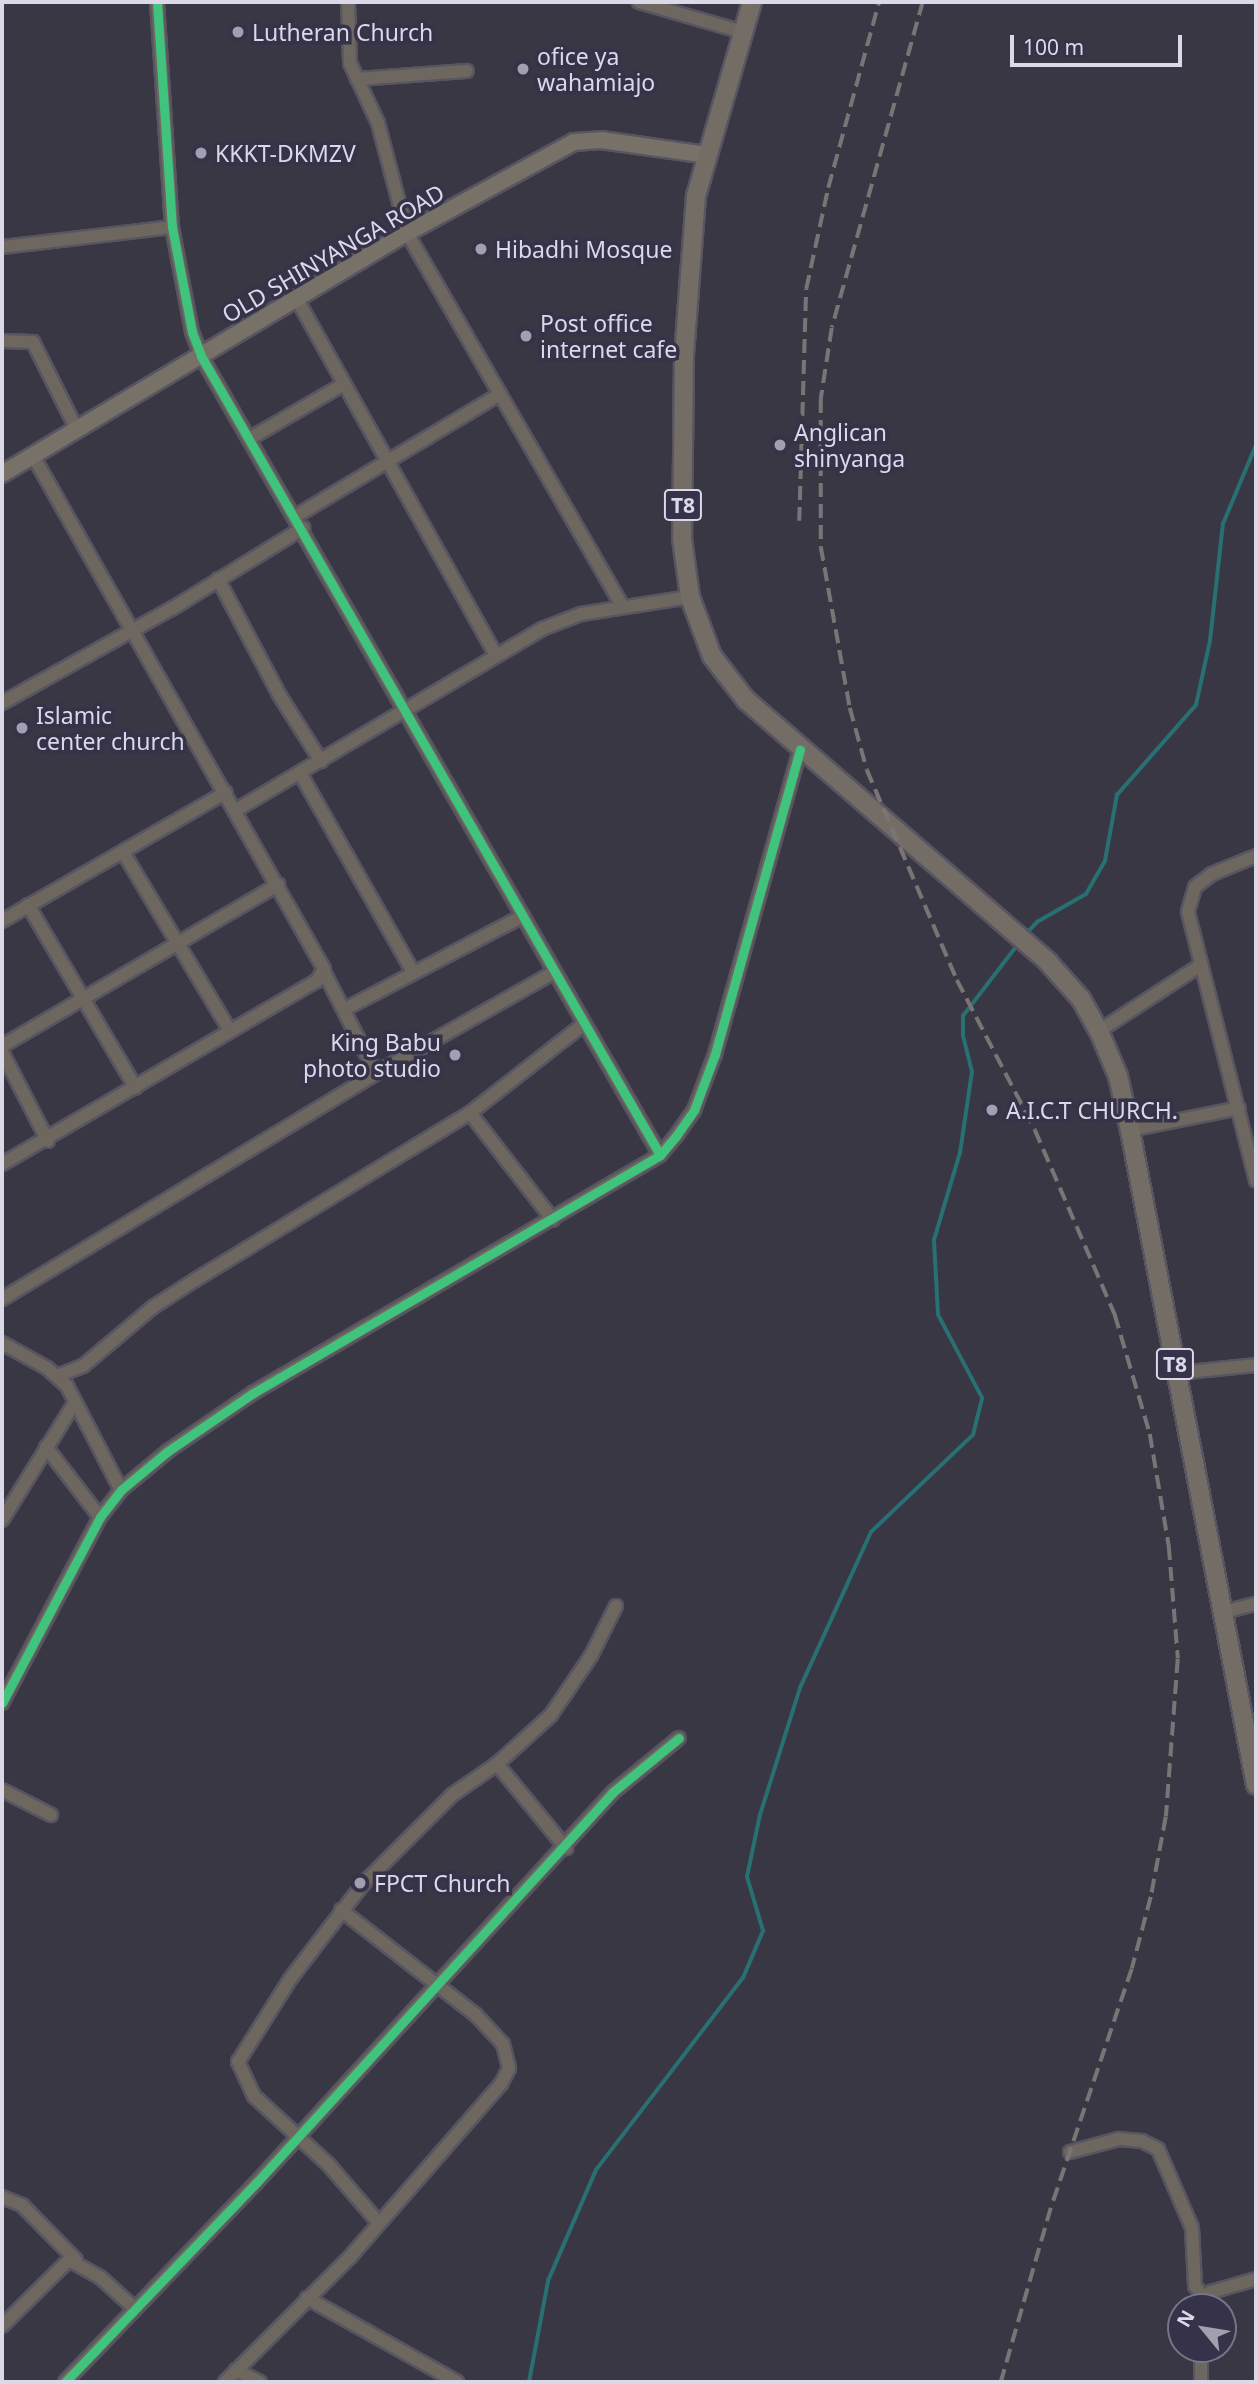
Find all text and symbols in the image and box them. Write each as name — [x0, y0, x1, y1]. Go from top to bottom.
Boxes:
place label: Lutheran Church — [252, 18, 433, 46]
scale bar — [1013, 21, 1184, 65]
marker: Lutheran Church — [230, 24, 246, 40]
text: 100 m — [1023, 33, 1084, 61]
place label: ofice ya wahamiajo — [537, 42, 655, 96]
marker: ofice ya wahamiajo — [515, 61, 531, 77]
place label: KKKT-DKMZV — [215, 139, 356, 167]
marker: KKKT-DKMZV — [193, 145, 209, 161]
street label: OLD SHINYANGA ROAD — [217, 178, 449, 328]
place label: Hibadhi Mosque — [495, 235, 672, 263]
marker: Hibadhi Mosque — [473, 241, 489, 257]
place label: Post office internet cafe — [540, 309, 677, 363]
marker: Post office internet cafe — [518, 328, 534, 344]
place label: Anglican shinyanga — [794, 418, 905, 472]
marker: Anglican shinyanga — [772, 437, 788, 453]
road number: T8 — [664, 488, 702, 522]
place label: Islamic center church — [36, 701, 185, 755]
marker: Islamic center church — [14, 720, 30, 736]
place label: King Babu photo studio — [303, 1028, 441, 1082]
marker: King Babu photo studio — [447, 1047, 463, 1063]
place label: A.I.C.T CHURCH. — [1006, 1096, 1178, 1124]
marker: A.I.C.T CHURCH. — [984, 1102, 1000, 1118]
road number: T8 — [1156, 1346, 1194, 1382]
place label: FPCT Church — [374, 1869, 510, 1897]
marker: FPCT Church — [352, 1875, 368, 1891]
north arrow — [1167, 2293, 1237, 2363]
text: N — [1170, 2305, 1201, 2332]

